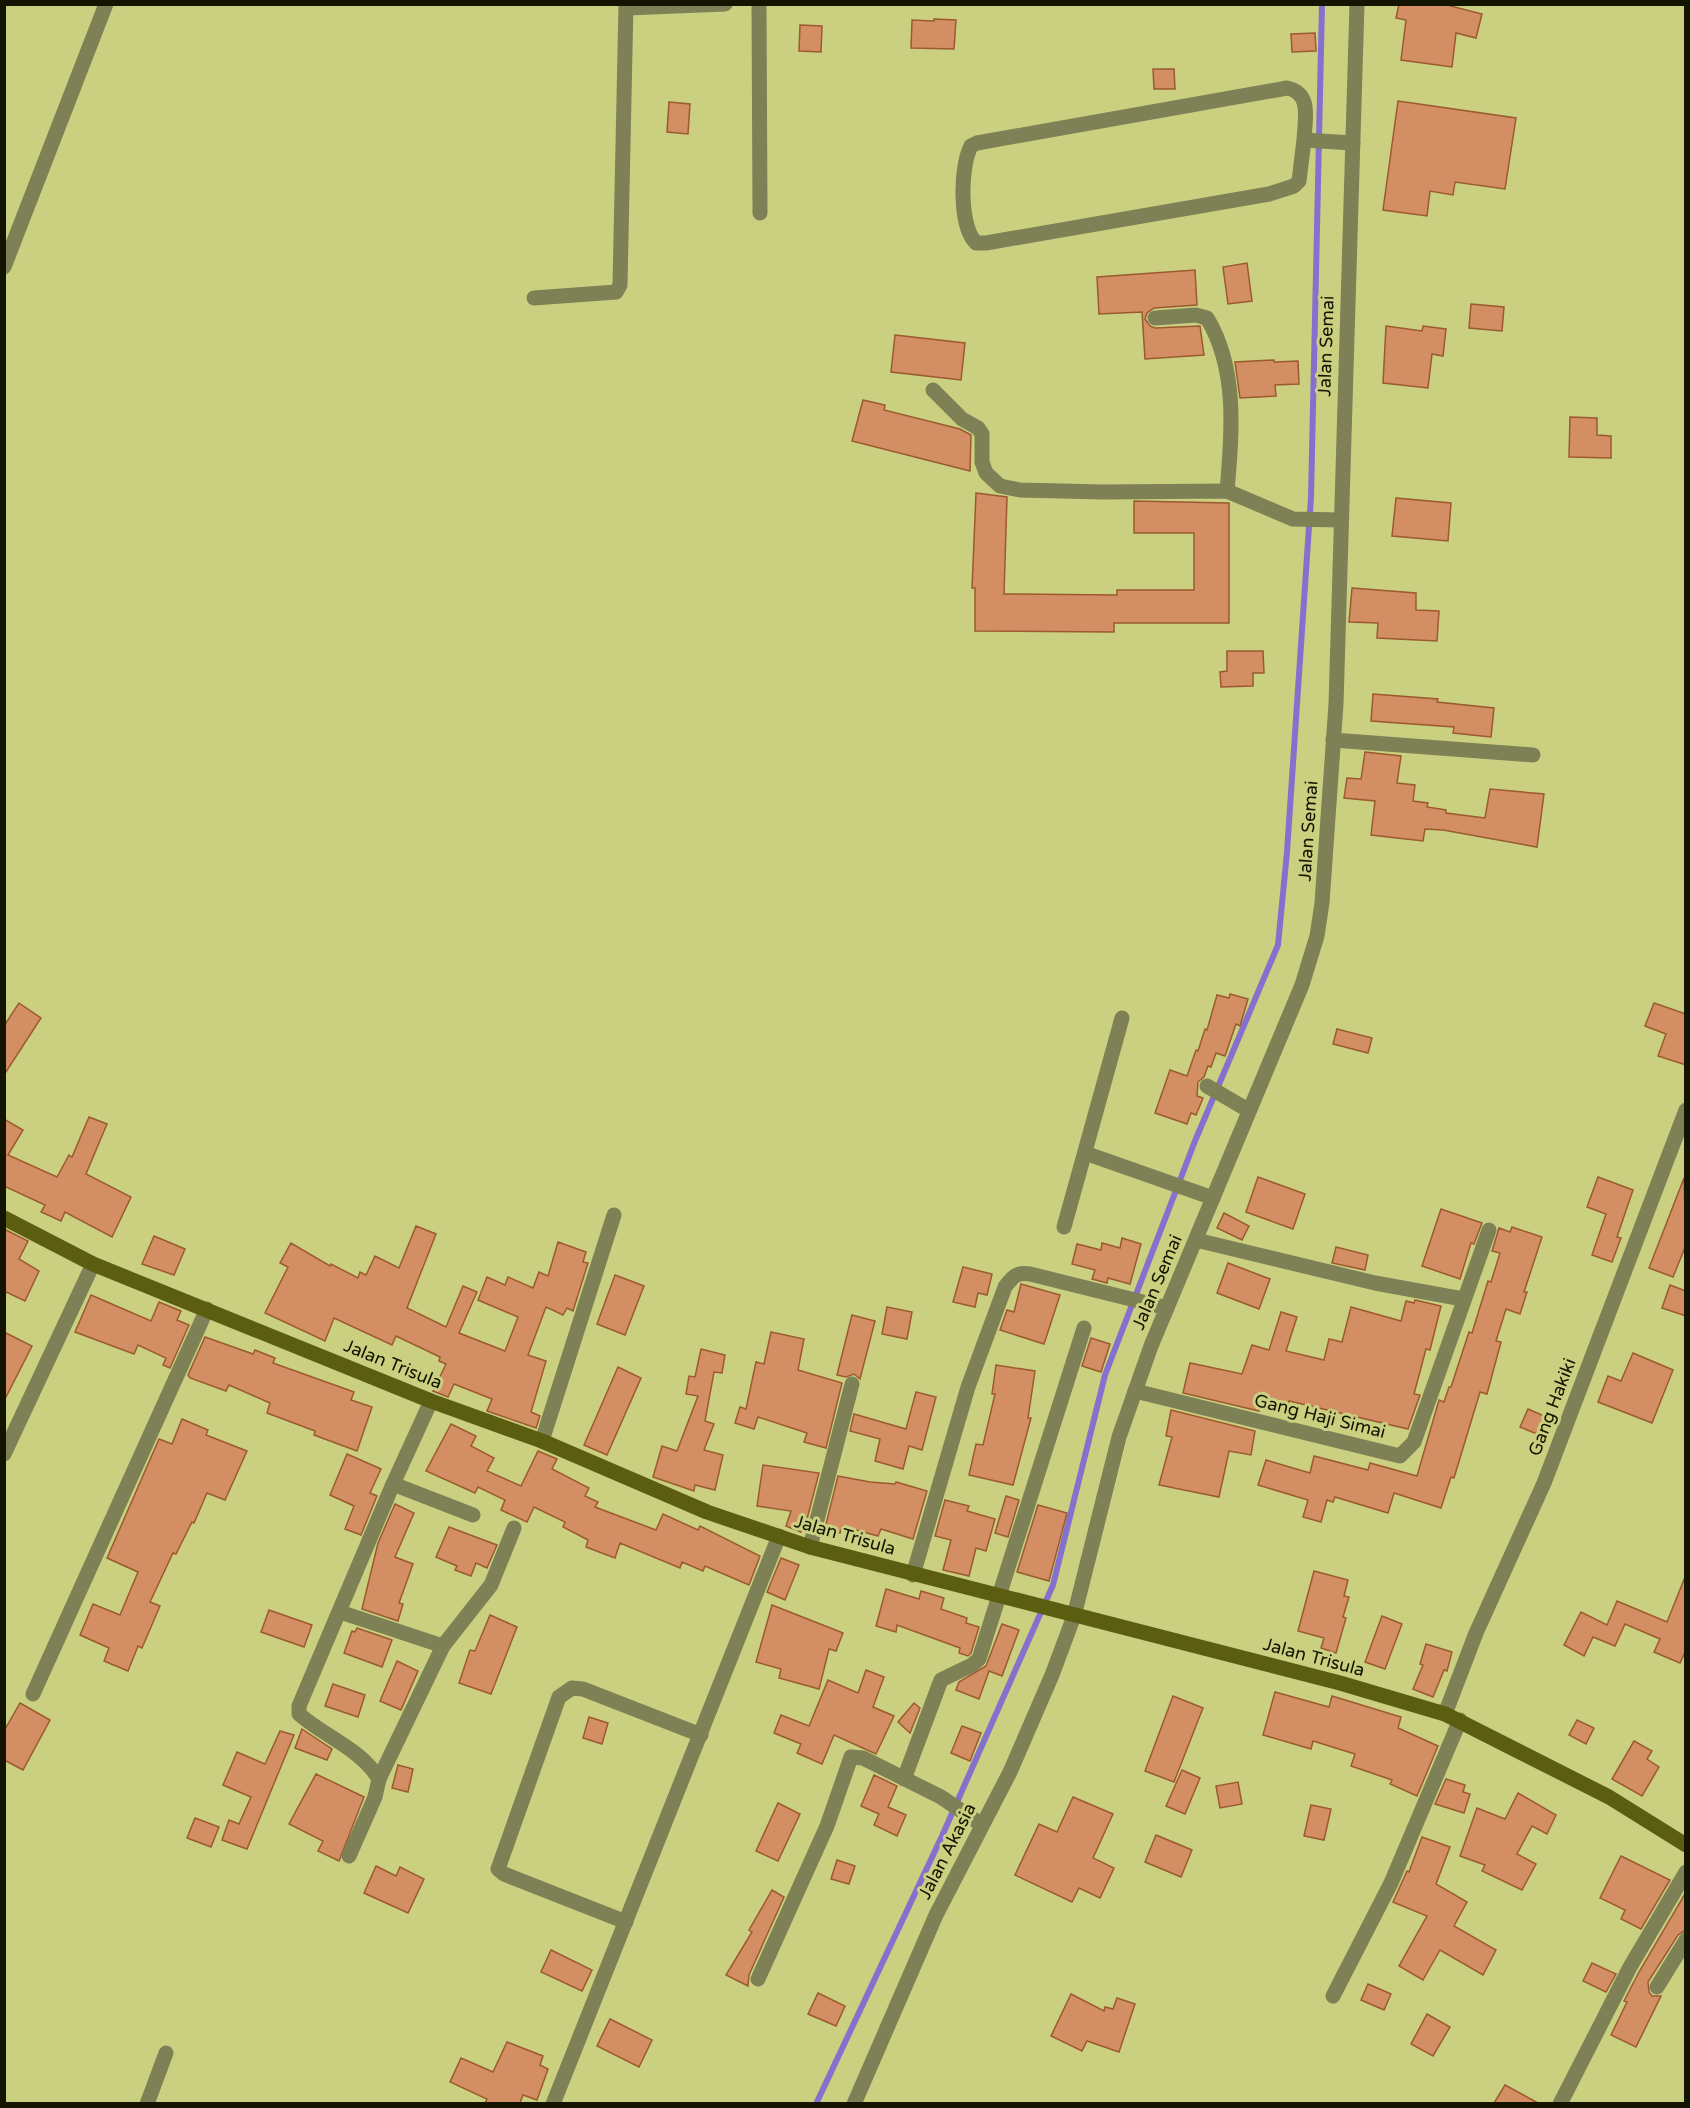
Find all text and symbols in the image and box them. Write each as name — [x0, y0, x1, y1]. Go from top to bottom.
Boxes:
street label: Jalan Semai — [1313, 295, 1339, 397]
street label: Jalan Semai — [1293, 780, 1323, 882]
street label: Jalan Semai — [1127, 1231, 1187, 1333]
street label: Jalan Trisula — [341, 1334, 445, 1394]
street label: Gang Hakiki — [1523, 1355, 1581, 1459]
street label: Gang Haji Simai — [1252, 1389, 1388, 1443]
street label: Jalan Trisula — [792, 1510, 898, 1560]
street label: Jalan Trisula — [1261, 1633, 1367, 1681]
street label: Jalan Akasia — [913, 1799, 981, 1903]

